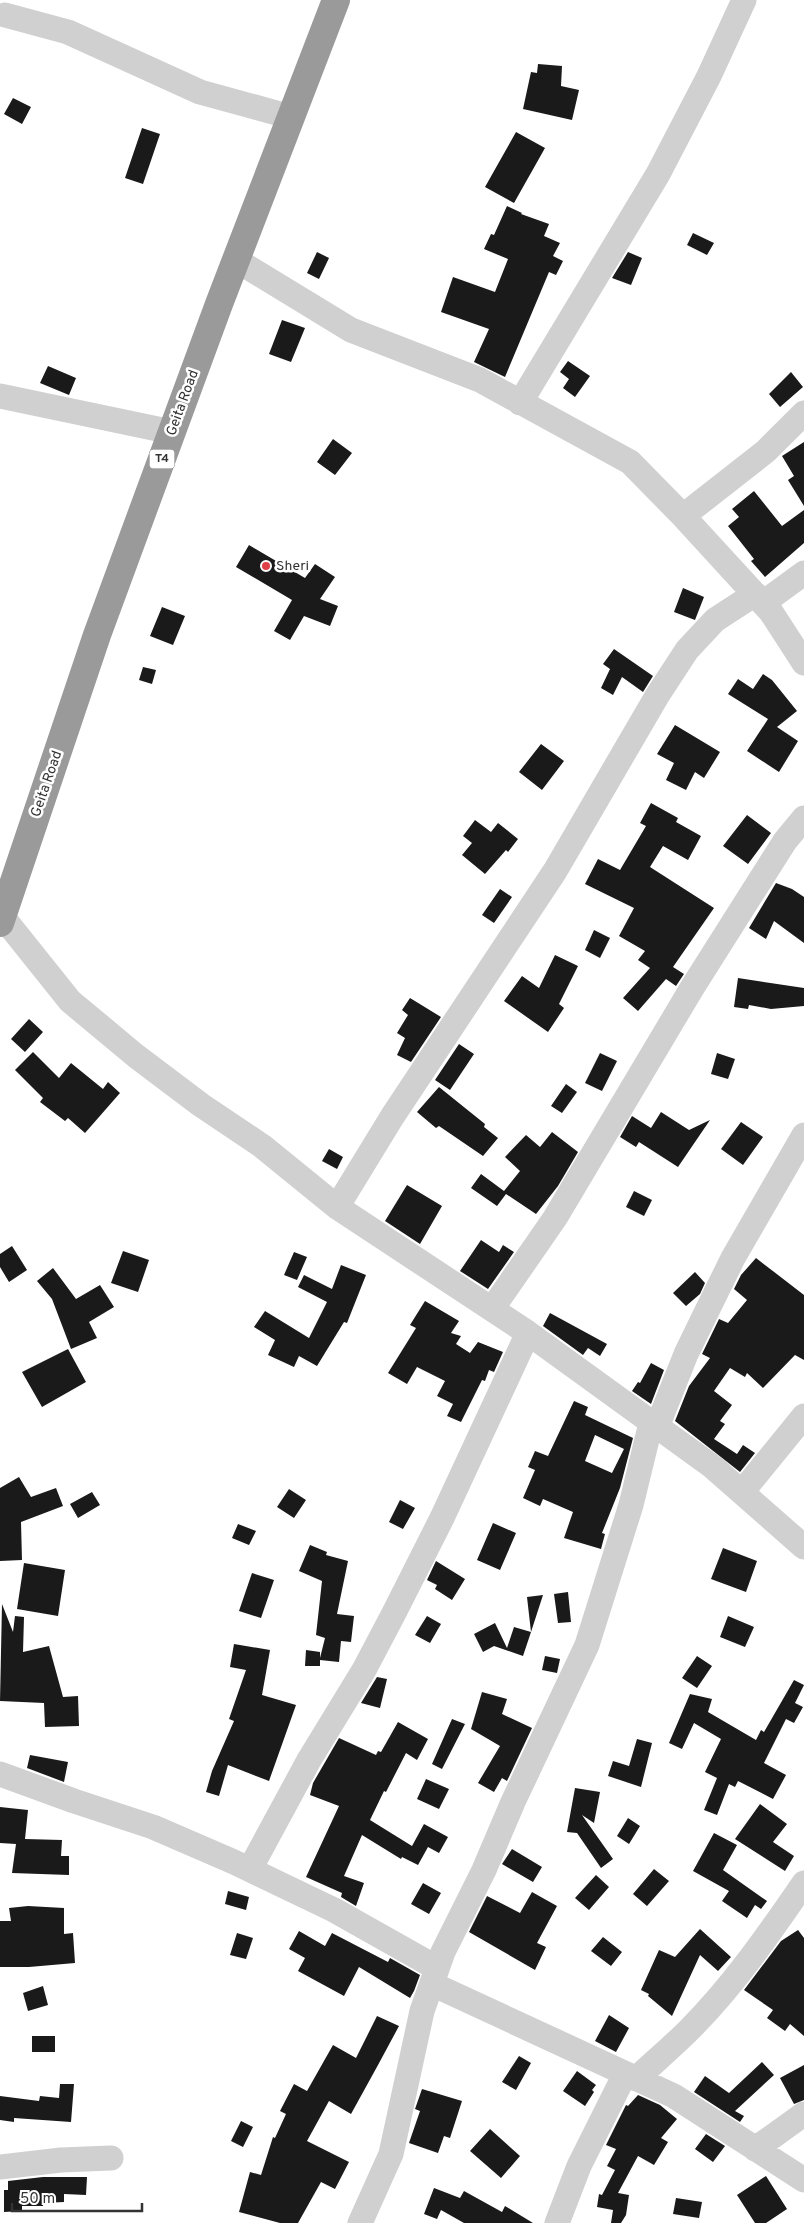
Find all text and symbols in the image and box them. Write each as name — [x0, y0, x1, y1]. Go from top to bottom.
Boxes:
street label: Geita Road — [163, 368, 203, 438]
road number: T4 — [150, 449, 174, 468]
place label: Sheri — [276, 558, 309, 575]
marker: Sheri — [260, 560, 272, 572]
street label: Geita Road — [28, 749, 66, 819]
scale bar — [12, 2180, 142, 2212]
text: 50 m — [20, 2190, 55, 2209]

